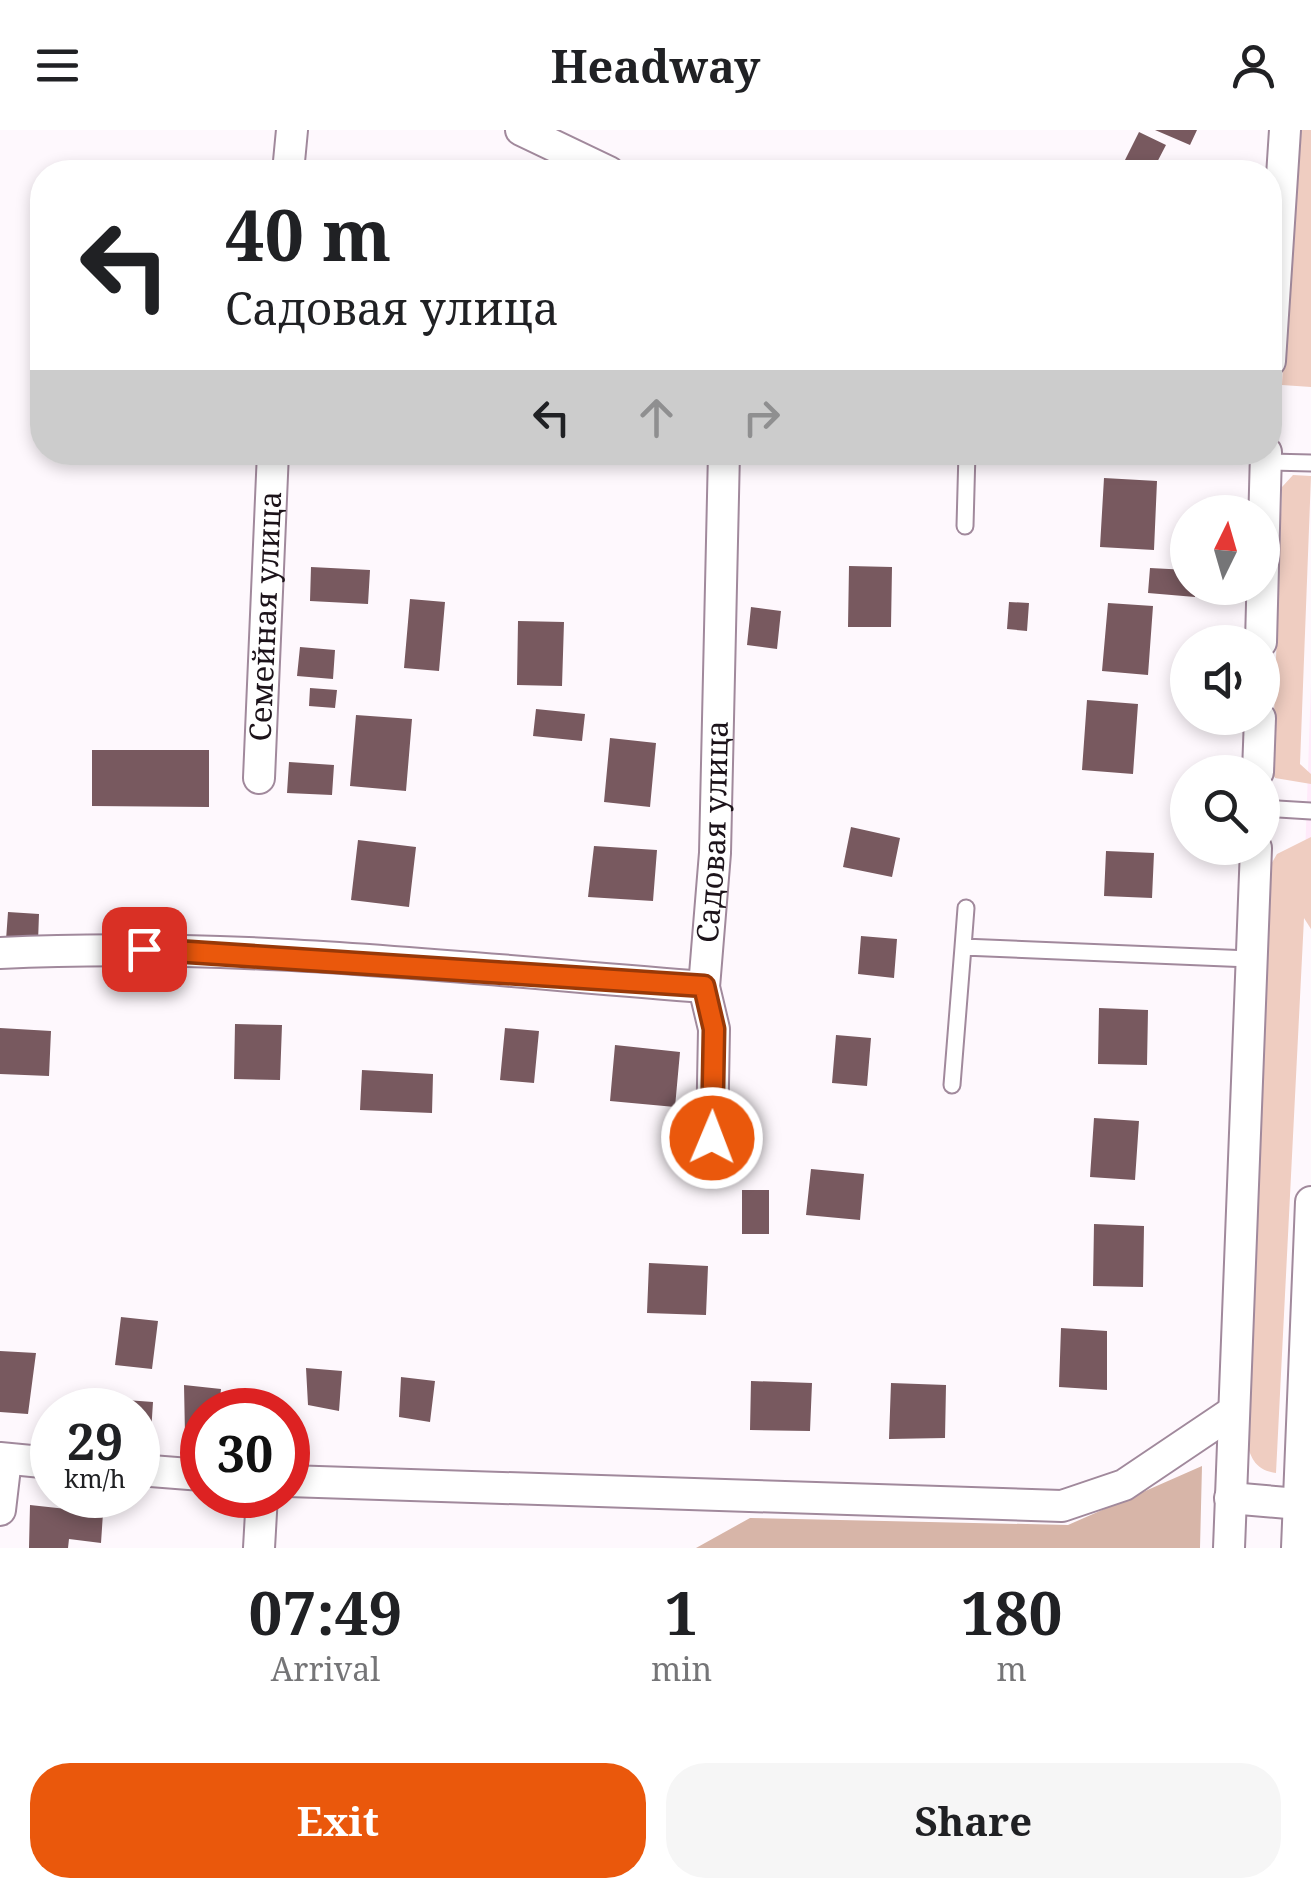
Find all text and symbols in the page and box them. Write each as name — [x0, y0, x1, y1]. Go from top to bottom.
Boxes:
text: Headway — [551, 35, 760, 96]
icon: menu — [30, 38, 85, 93]
icon: person — [1226, 38, 1281, 93]
text: 40 m — [225, 186, 391, 282]
icon: left — [60, 200, 190, 330]
text: Садовая улица — [225, 277, 559, 338]
icon: left — [524, 390, 579, 445]
icon: ahead — [629, 390, 684, 445]
icon: right — [734, 390, 789, 445]
street label: Семейная улица — [239, 490, 290, 742]
north arrow — [1170, 495, 1280, 605]
map controls — [1170, 495, 1280, 865]
button: sound — [1170, 625, 1280, 735]
street label: Садовая улица — [686, 720, 737, 944]
button: search — [1170, 755, 1280, 865]
pin — [102, 907, 187, 992]
icon: arrive — [117, 922, 172, 977]
position arrow — [660, 1086, 764, 1190]
speed limit sign: 30 — [180, 1388, 310, 1518]
text: 29 — [67, 1407, 123, 1475]
text: km/h — [64, 1461, 126, 1495]
text: 07:49 — [249, 1571, 402, 1653]
text: 1 — [665, 1571, 699, 1653]
text: 180 — [961, 1571, 1062, 1653]
text: Arrival — [271, 1647, 380, 1690]
text: min — [651, 1647, 712, 1690]
text: m — [996, 1647, 1027, 1690]
button: Exit — [30, 1763, 646, 1878]
button: Share — [666, 1763, 1281, 1878]

